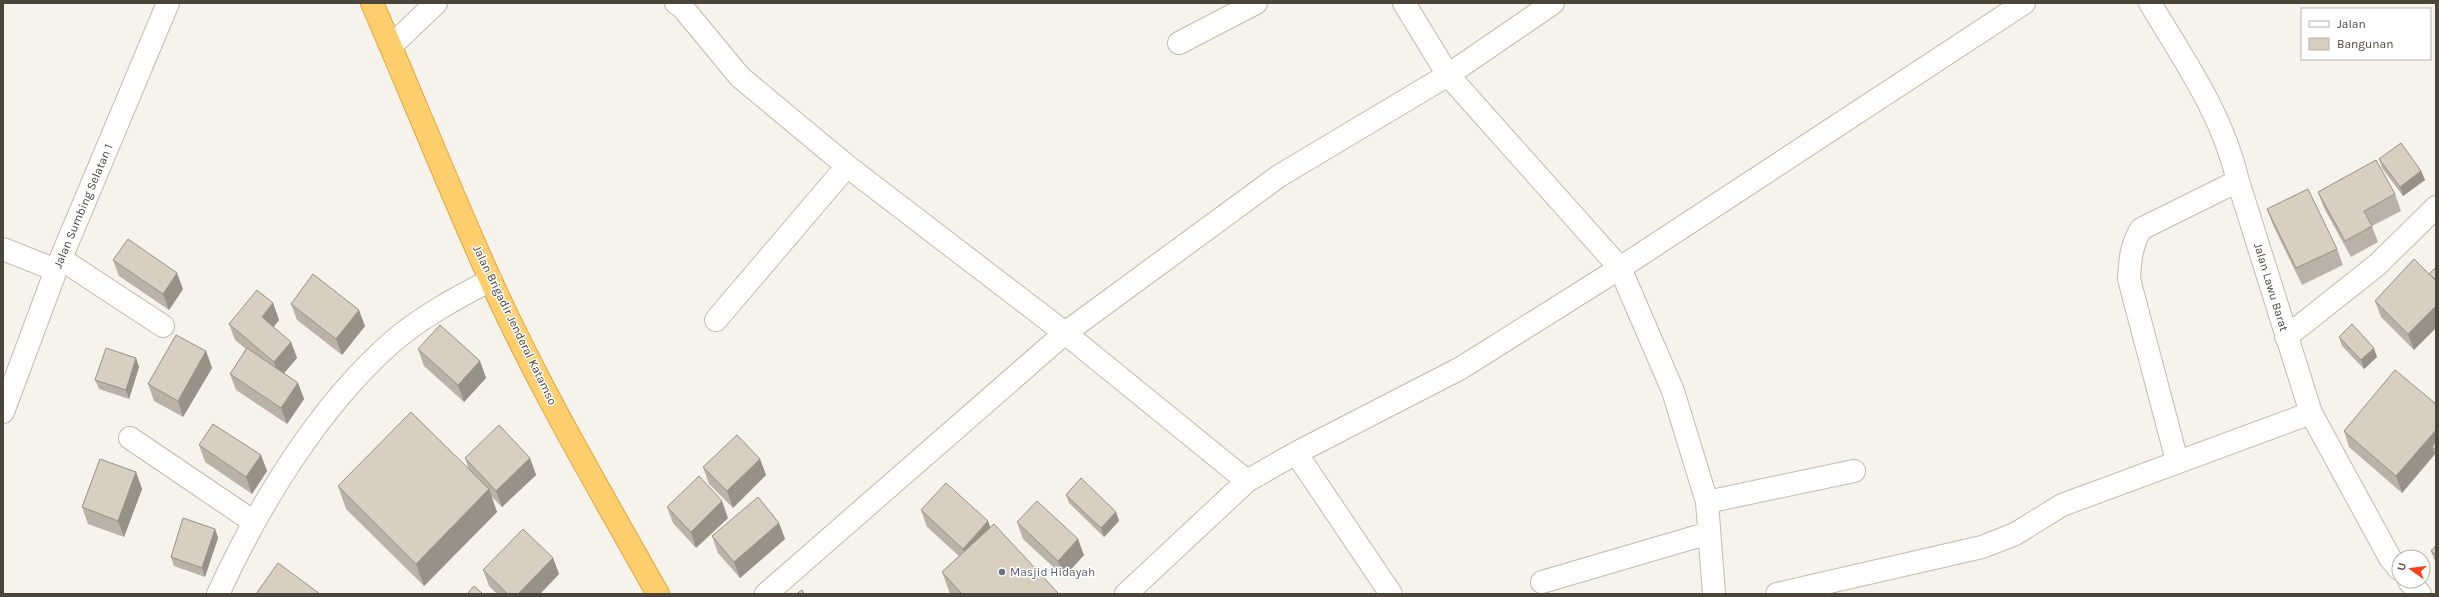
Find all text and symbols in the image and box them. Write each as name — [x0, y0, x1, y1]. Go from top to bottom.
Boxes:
legend — [2301, 8, 2431, 60]
text: Jalan — [2337, 17, 2366, 31]
text: Bangunan — [2337, 37, 2393, 51]
street label: Jalan Sumbing Selatan 1 — [50, 142, 116, 270]
street label: Jalan Lawu Barat — [2251, 241, 2291, 334]
street label: Jalan Brigadir Jenderal Katamso — [470, 243, 560, 407]
north arrow — [2391, 549, 2431, 589]
text: U — [2395, 561, 2409, 572]
place label: Masjid Hidayah — [1010, 565, 1095, 579]
marker: Masjid Hidayah — [997, 567, 1007, 577]

